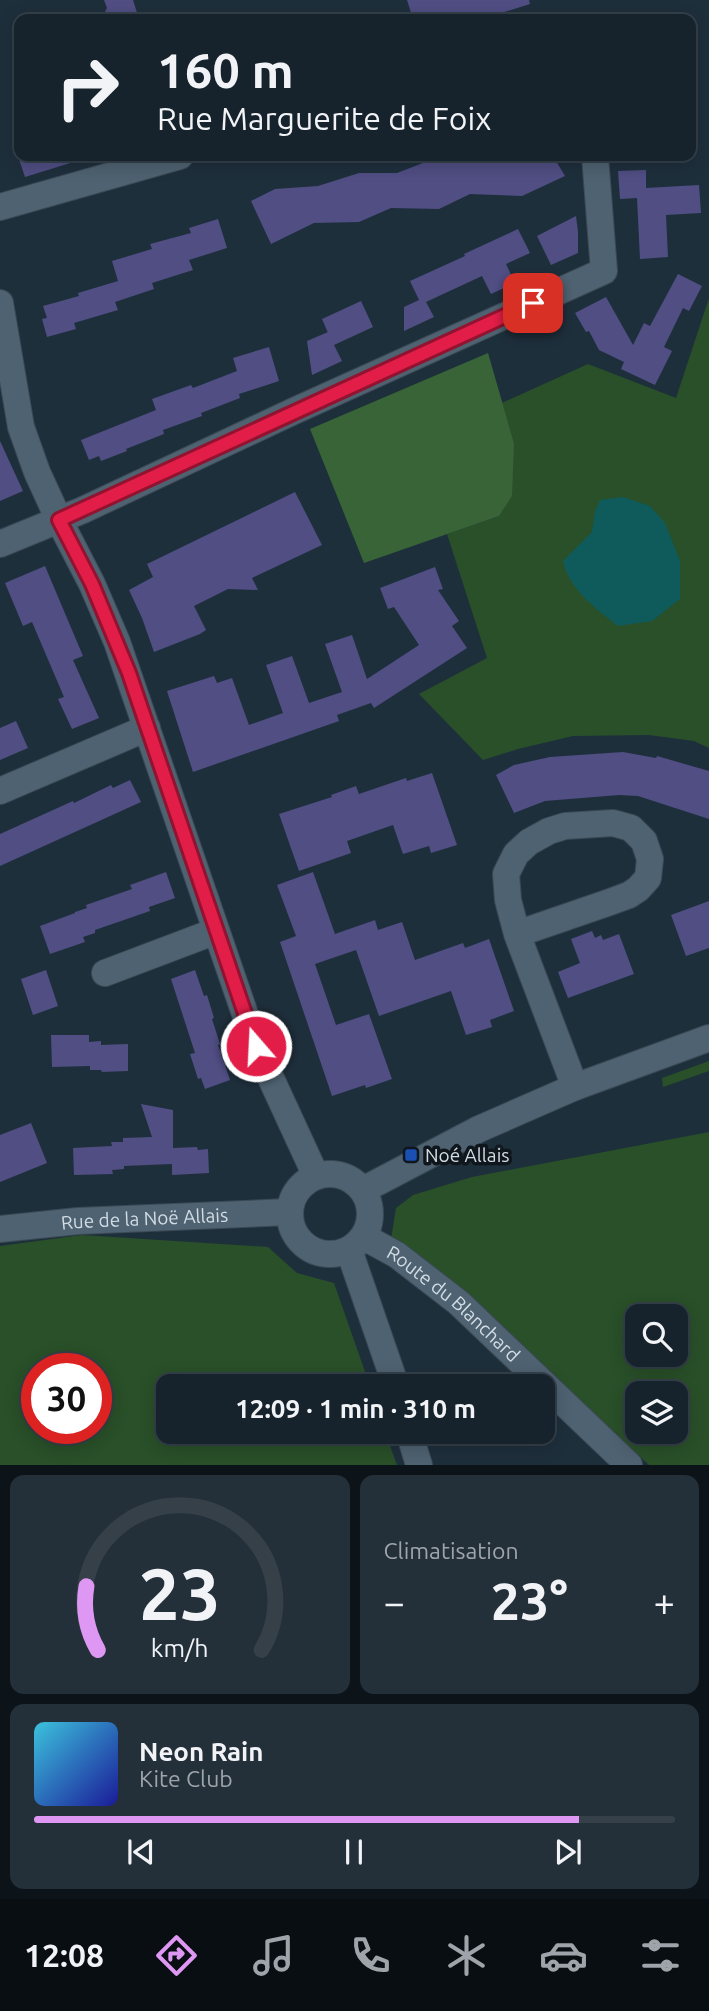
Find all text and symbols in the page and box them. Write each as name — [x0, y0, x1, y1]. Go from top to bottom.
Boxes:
icon: right — [42, 42, 133, 133]
text: 160 m — [157, 42, 294, 97]
text: Rue Marguerite de Foix — [157, 100, 491, 136]
pin — [503, 273, 563, 333]
icon: arrive — [514, 284, 552, 322]
position arrow — [219, 1009, 293, 1083]
place label: Noé Allais — [425, 1144, 510, 1166]
marker: Noé Allais — [403, 1147, 419, 1163]
street label: Rue de la Noë Allais — [60, 1204, 229, 1234]
street label: Route du Blanchard — [383, 1241, 524, 1366]
map controls — [625, 1304, 688, 1444]
button: search — [625, 1304, 688, 1367]
speed limit sign: 30 — [21, 1353, 112, 1444]
button: layers — [625, 1381, 688, 1444]
text: 12:09 · 1 min · 310 m — [235, 1394, 476, 1423]
text: Climatisation — [384, 1538, 519, 1563]
text: 23 — [139, 1553, 221, 1635]
text: 23° — [491, 1572, 568, 1630]
text: − — [384, 1581, 405, 1623]
text: + — [654, 1581, 675, 1623]
text: km/h — [151, 1634, 209, 1662]
text: Neon Rain — [139, 1737, 264, 1766]
text: Kite Club — [139, 1766, 233, 1791]
icon: previous — [122, 1833, 160, 1871]
icon: pause — [335, 1833, 373, 1871]
icon: next — [549, 1833, 587, 1871]
icon: directions — [152, 1931, 201, 1980]
icon: music — [249, 1931, 298, 1980]
icon: phone — [346, 1931, 395, 1980]
icon: climate — [442, 1931, 491, 1980]
icon: car — [539, 1931, 588, 1980]
icon: filters — [636, 1931, 685, 1980]
text: 12:08 — [24, 1937, 104, 1973]

